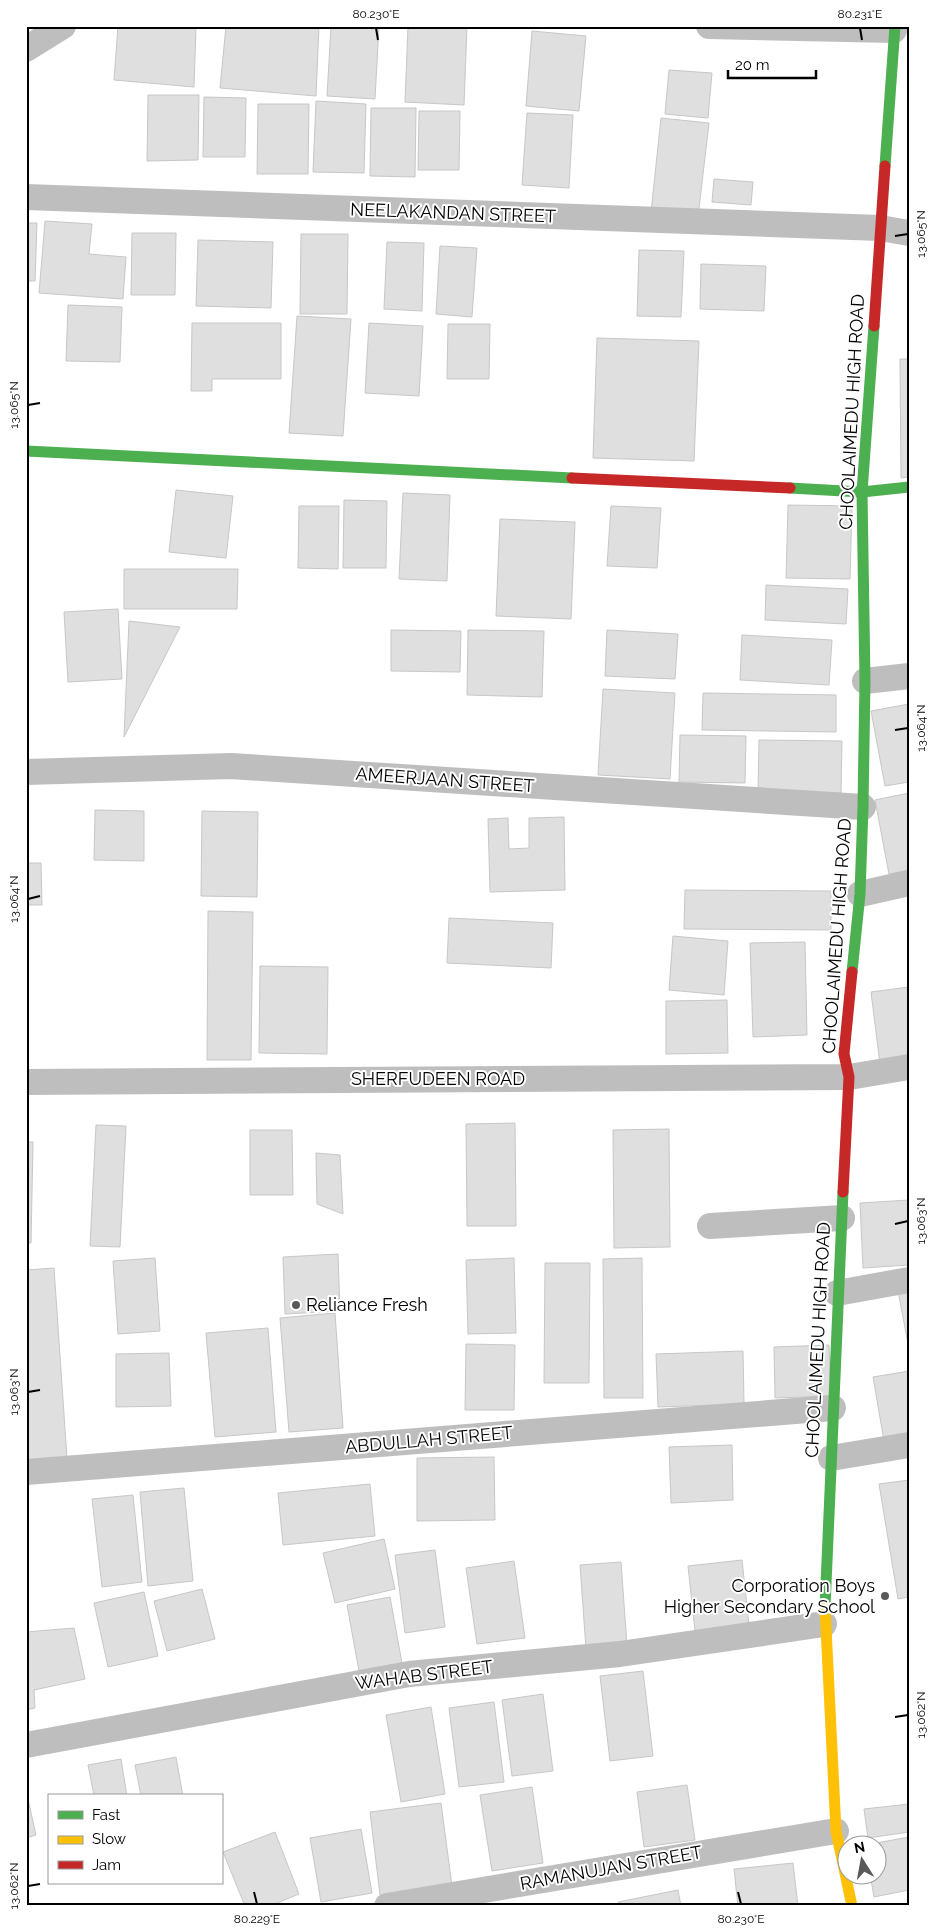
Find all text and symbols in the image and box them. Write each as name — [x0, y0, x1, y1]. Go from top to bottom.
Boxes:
text: 80.230°E — [353, 7, 400, 21]
text: 80.231°E — [838, 7, 882, 21]
scale bar — [728, 48, 815, 80]
text: 20 m — [735, 56, 770, 74]
street label: NEELAKANDAN STREET — [350, 198, 556, 227]
text: 13.065°N — [914, 210, 928, 258]
street label: CHOOLAIMEDU HIGH ROAD — [835, 293, 868, 530]
text: 13.065°N — [7, 381, 21, 429]
text: 13.064°N — [914, 704, 928, 752]
street label: AMEERJAAN STREET — [355, 763, 535, 796]
street label: CHOOLAIMEDU HIGH ROAD — [818, 817, 855, 1054]
text: 13.064°N — [7, 875, 21, 923]
street label: SHERFUDEEN ROAD — [351, 1068, 525, 1089]
text: 13.063°N — [914, 1198, 928, 1244]
street label: CHOOLAIMEDU HIGH ROAD — [801, 1221, 834, 1458]
place label: Reliance Fresh — [306, 1294, 428, 1315]
marker: Reliance Fresh — [290, 1299, 302, 1311]
text: 13.063°N — [7, 1369, 21, 1415]
street label: ABDULLAH STREET — [344, 1422, 514, 1457]
place label: Corporation Boys Higher Secondary School — [664, 1575, 875, 1617]
marker: Corporation Boys Higher Secondary School — [879, 1590, 891, 1602]
street label: WAHAB STREET — [354, 1656, 494, 1693]
text: 13.062°N — [914, 1692, 928, 1738]
legend — [48, 1794, 222, 1884]
text: Fast — [92, 1806, 120, 1824]
text: Slow — [92, 1830, 126, 1848]
north arrow — [838, 1834, 888, 1884]
text: N — [853, 1838, 866, 1856]
street label: RAMANUJAN STREET — [518, 1841, 704, 1894]
text: Jam — [92, 1856, 121, 1874]
text: 13.062°N — [7, 1863, 21, 1909]
text: 80.229°E — [234, 1912, 280, 1926]
text: 80.230°E — [718, 1912, 765, 1926]

